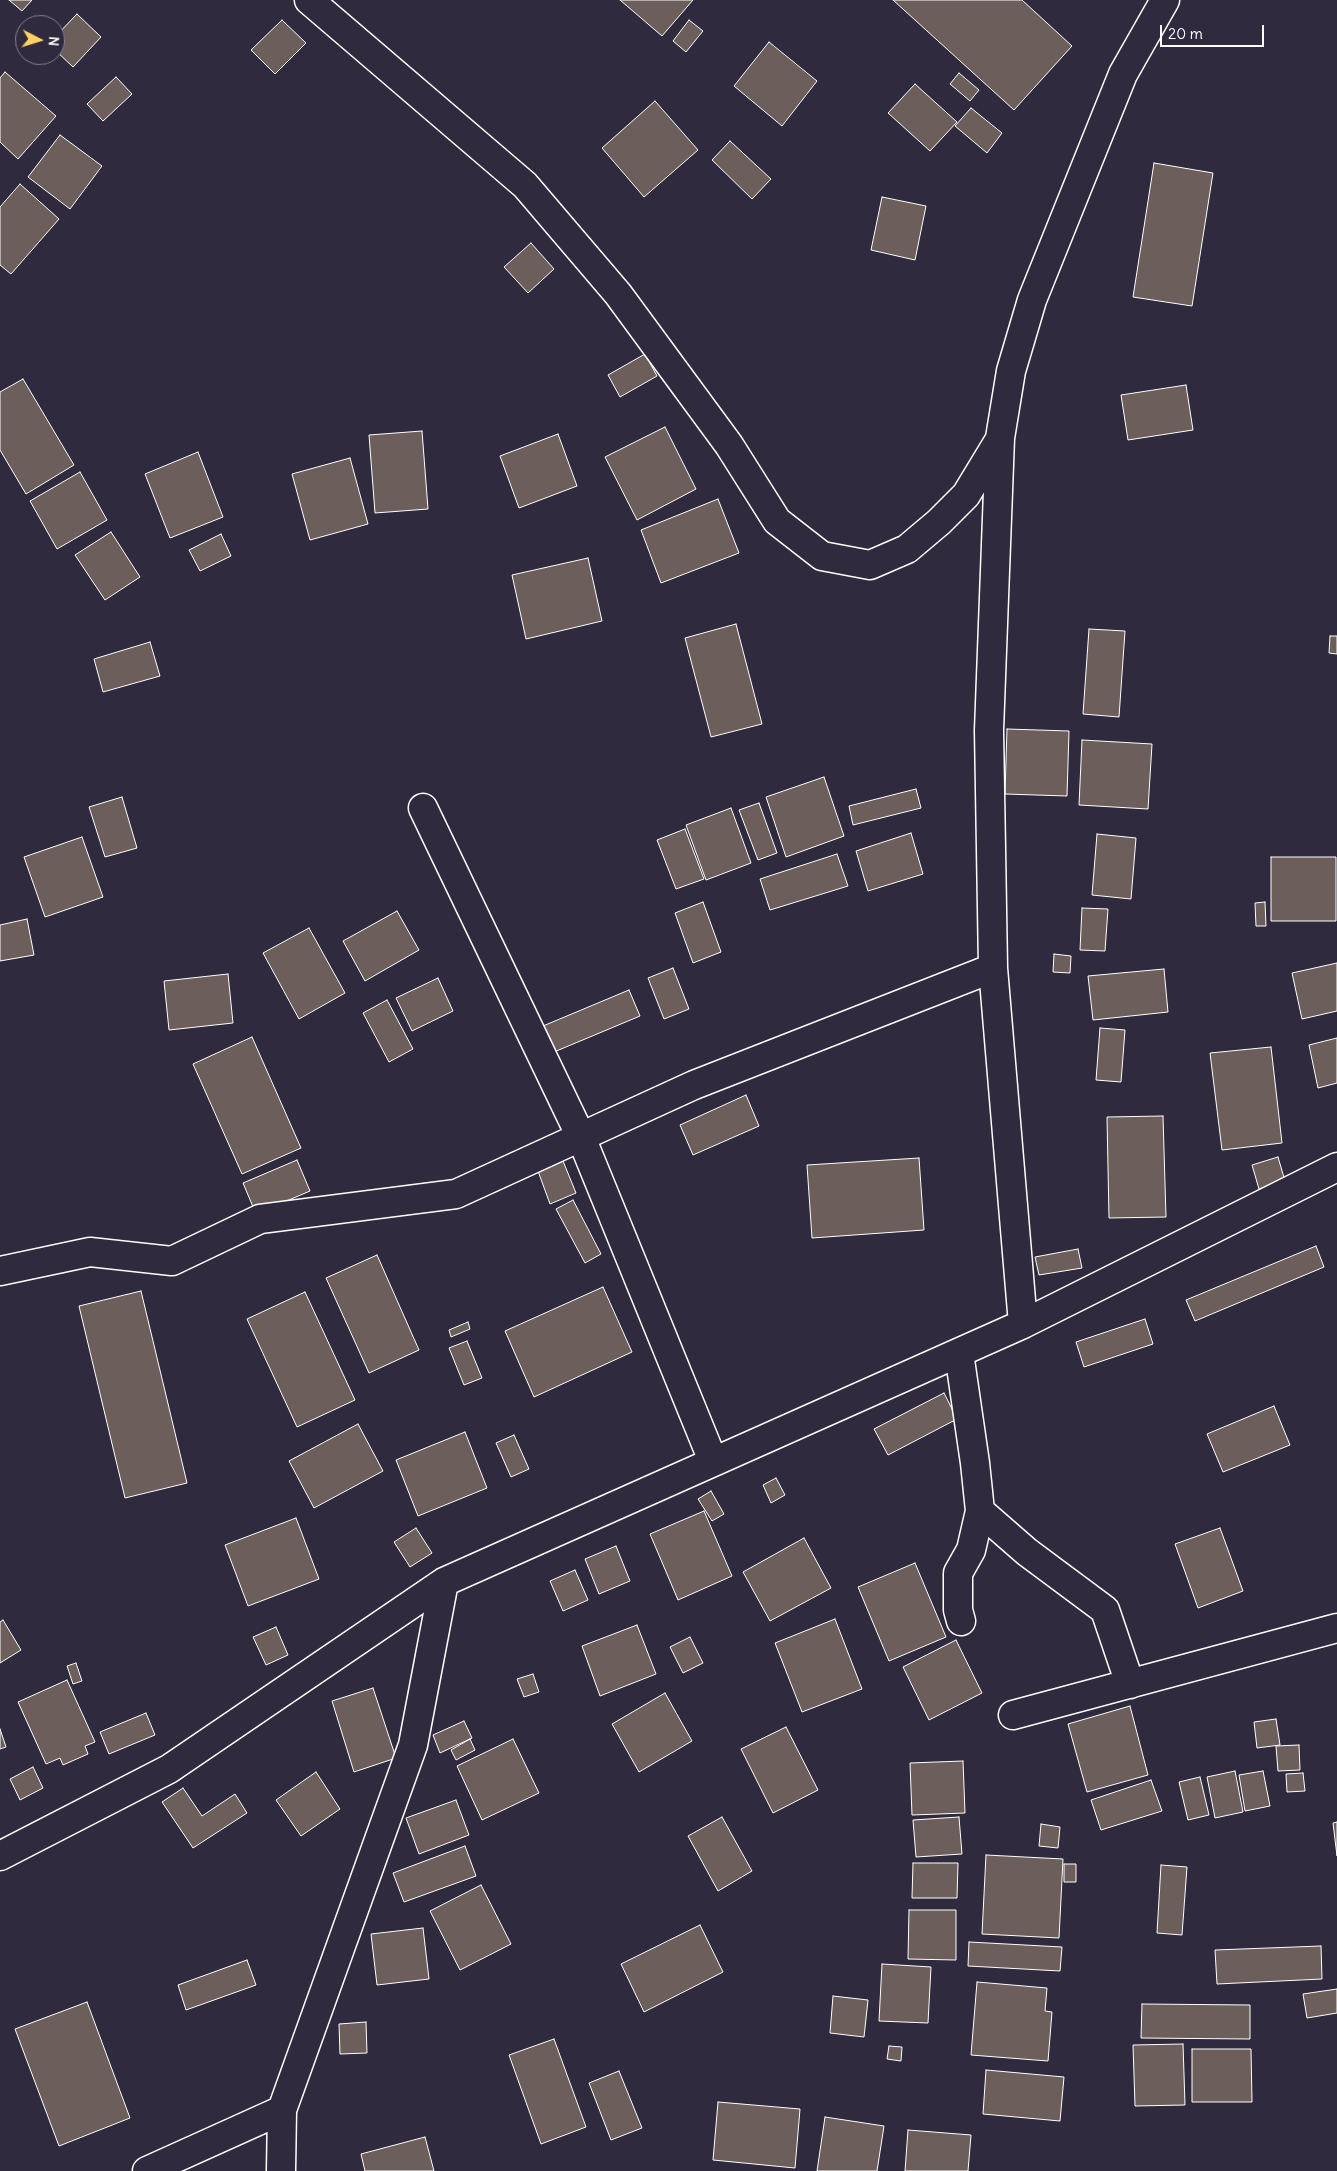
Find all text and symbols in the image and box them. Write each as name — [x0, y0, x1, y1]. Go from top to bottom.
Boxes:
north arrow — [15, 15, 65, 65]
scale bar — [1162, 15, 1266, 47]
text: 20 m — [1168, 24, 1203, 43]
text: N — [45, 36, 63, 47]

